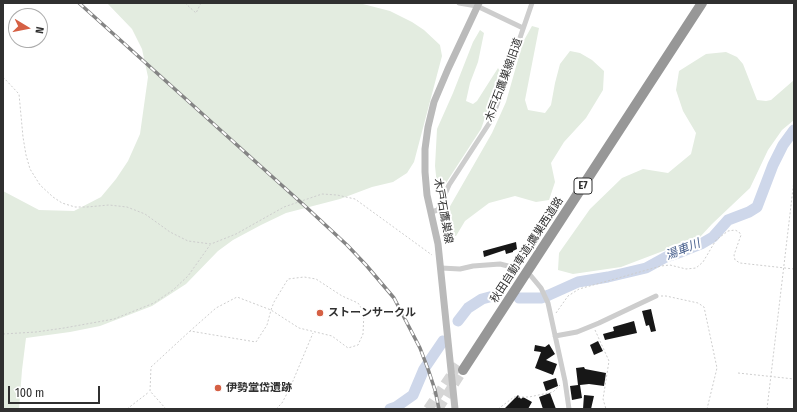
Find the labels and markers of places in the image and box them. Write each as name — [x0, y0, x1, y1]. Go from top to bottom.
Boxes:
place label: ストーンサークル — [328, 306, 416, 320]
marker: ストーンサークル — [315, 308, 325, 318]
place label: 伊勢堂岱遺跡 — [226, 381, 292, 395]
marker: 伊勢堂岱遺跡 — [213, 383, 223, 393]

